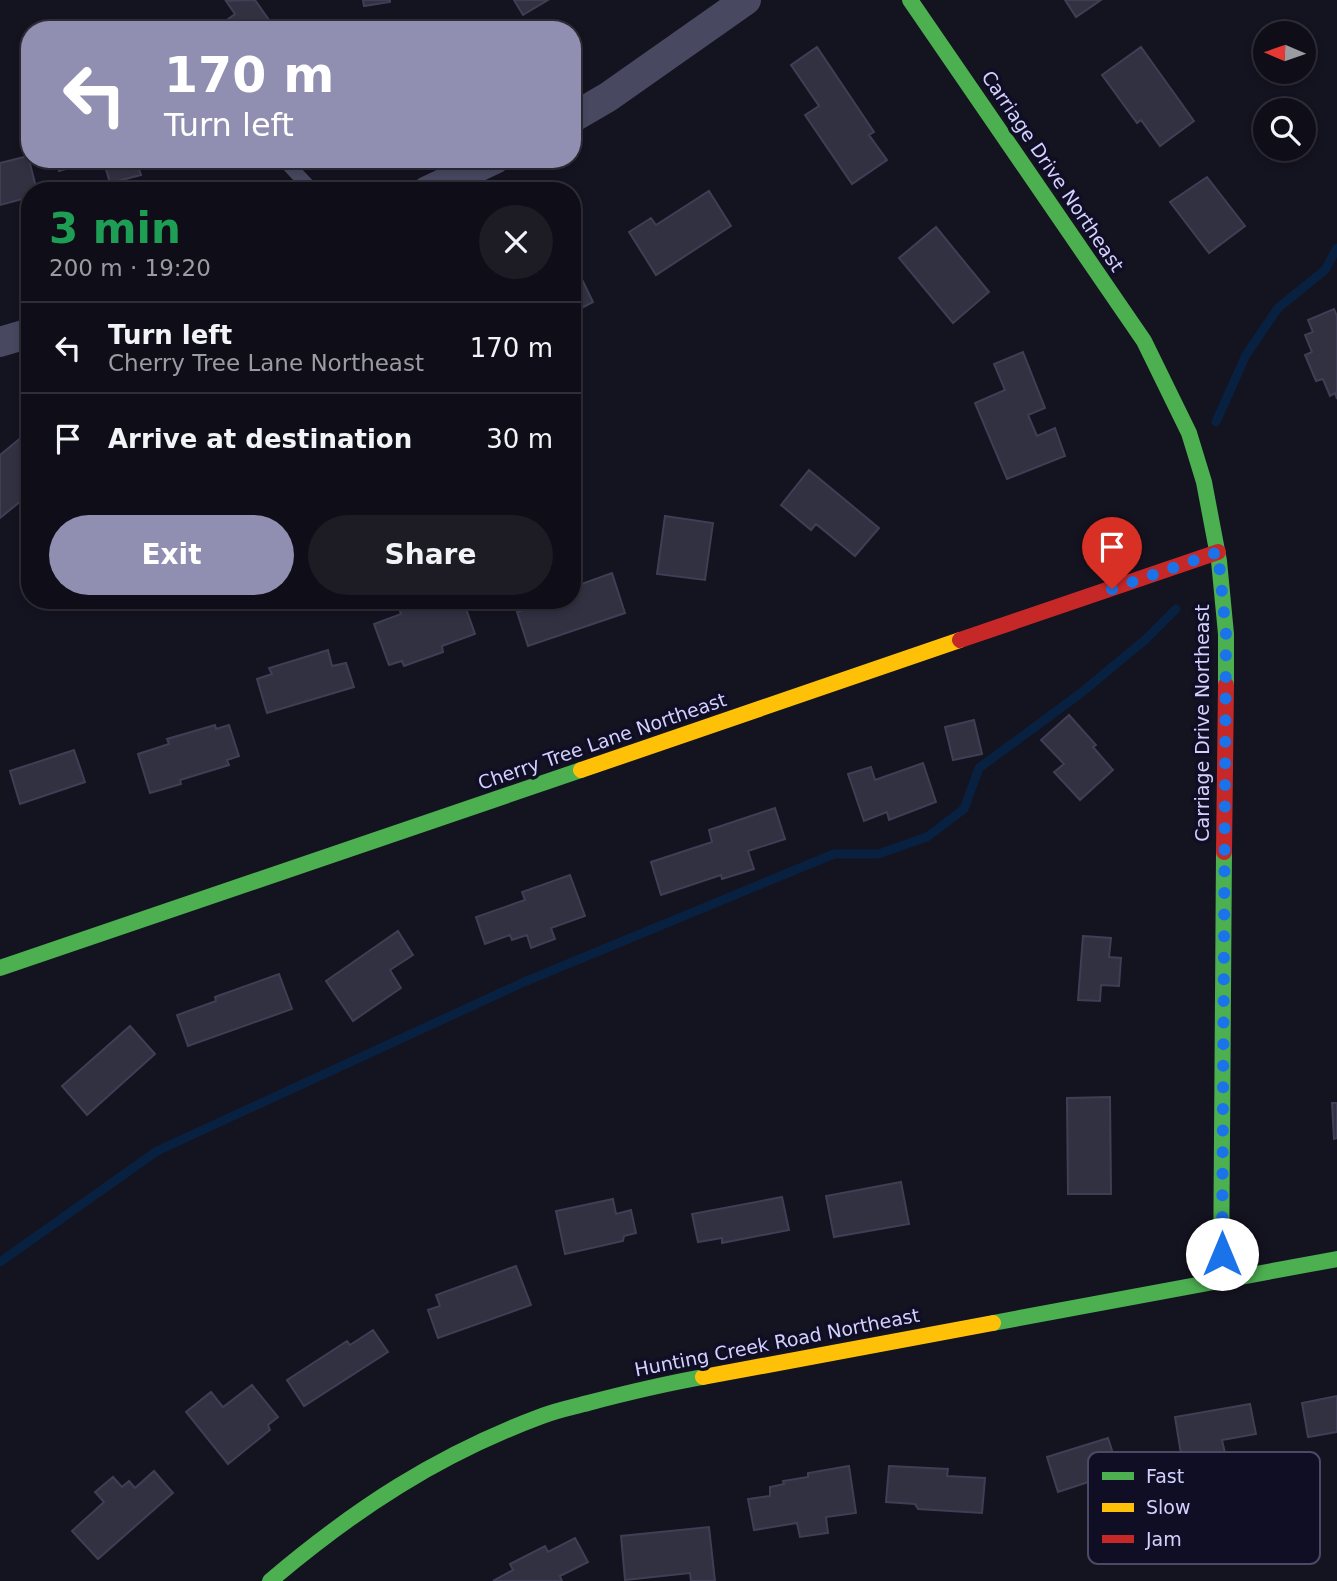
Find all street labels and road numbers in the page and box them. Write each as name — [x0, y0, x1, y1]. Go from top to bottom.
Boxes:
street label: Carriage Drive Northeast — [977, 66, 1129, 276]
street label: Carriage Drive Northeast — [1191, 604, 1213, 842]
street label: Cherry Tree Lane Northeast — [475, 688, 729, 794]
street label: Hunting Creek Road Northeast — [633, 1304, 921, 1380]

